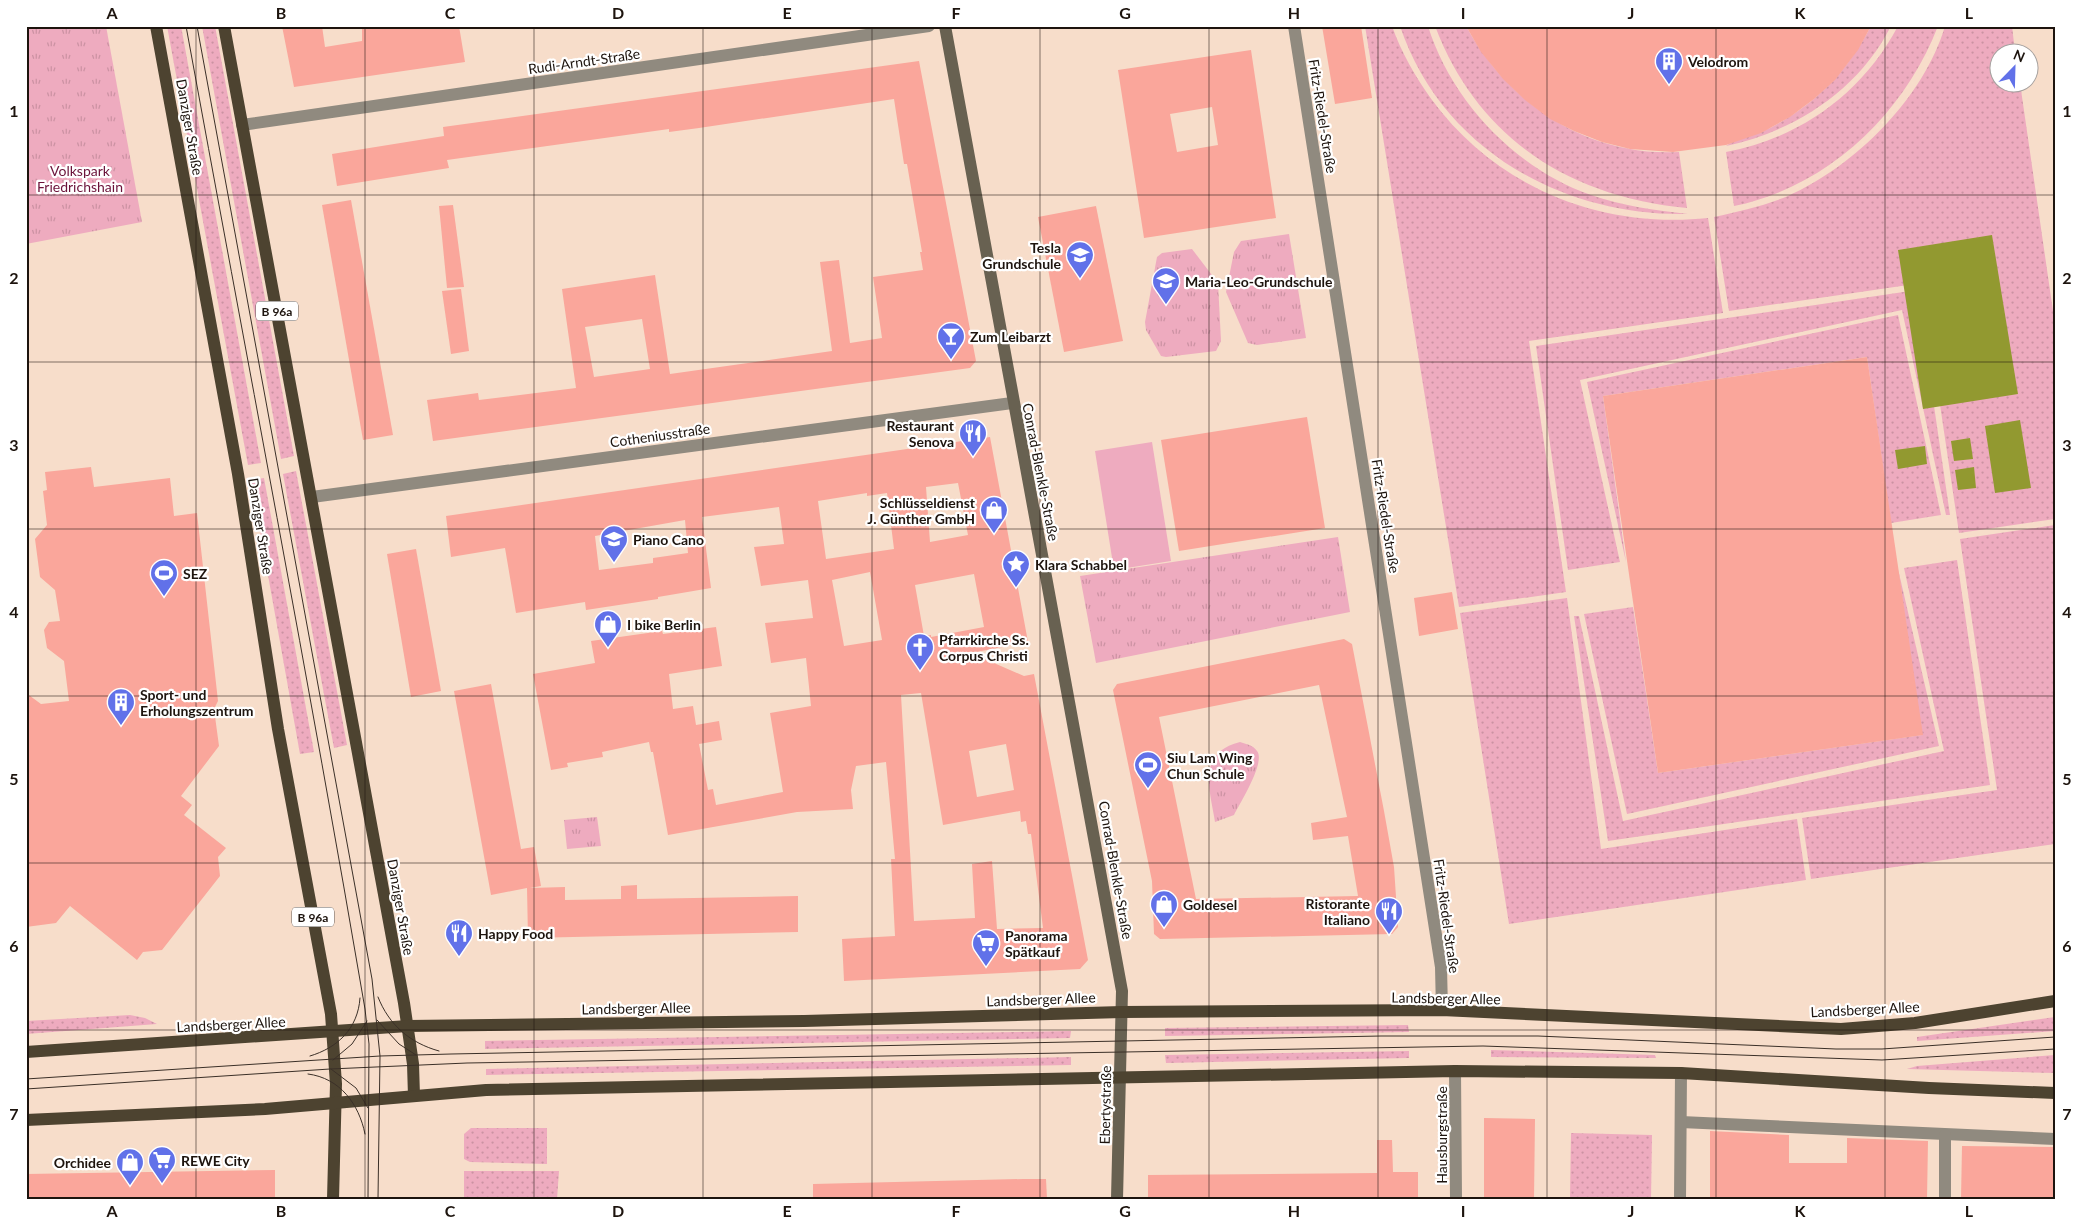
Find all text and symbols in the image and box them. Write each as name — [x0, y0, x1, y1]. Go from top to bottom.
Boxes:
text: A — [105, 3, 118, 22]
text: B — [276, 3, 286, 22]
text: C — [445, 3, 456, 22]
text: D — [612, 3, 624, 22]
text: E — [782, 3, 792, 22]
text: F — [951, 3, 961, 22]
text: G — [1119, 3, 1131, 22]
text: H — [1288, 3, 1300, 22]
text: I — [1461, 3, 1465, 22]
text: J — [1628, 3, 1634, 22]
text: K — [1795, 3, 1807, 22]
text: L — [1965, 3, 1974, 22]
north arrow — [1988, 42, 2038, 92]
street label: Rudi-Arndt-Straße — [527, 45, 641, 77]
building icon: Velodrom — [1654, 46, 1684, 85]
text: N — [2011, 46, 2028, 66]
place label: Velodrom — [1687, 53, 1748, 70]
street label: Fritz-Riedel-Straße — [1306, 58, 1340, 174]
street label: Danziger Straße — [173, 77, 207, 177]
text: 1 — [9, 101, 19, 120]
text: 1 — [2062, 101, 2072, 120]
park label: Volkspark Friedrichshain — [37, 162, 123, 195]
place label: Tesla Grundschule — [982, 239, 1062, 272]
school or university icon: Tesla Grundschule — [1065, 240, 1095, 279]
school or university icon: Maria-Leo-Grundschule — [1151, 266, 1181, 305]
text: 2 — [9, 268, 19, 287]
text: 2 — [2062, 268, 2072, 287]
place label: Maria-Leo-Grundschule — [1185, 273, 1333, 290]
road number: B 96a — [256, 302, 298, 321]
bar icon: Zum Leibarzt — [936, 321, 966, 360]
place label: Zum Leibarzt — [970, 328, 1052, 345]
street label: Conrad-Blenkle-Straße — [1019, 402, 1063, 542]
place label: Restaurant Senova — [886, 417, 955, 450]
restaurant icon: Restaurant Senova — [958, 418, 988, 457]
street label: Cotheniusstraße — [609, 420, 711, 450]
text: 3 — [9, 435, 19, 454]
text: 3 — [2062, 435, 2072, 454]
street label: Fritz-Riedel-Straße — [1369, 458, 1403, 574]
street label: Danziger Straße — [245, 476, 277, 576]
place label: Schlüsseldienst J. Günther GmbH — [867, 494, 976, 527]
shop icon: Schlüsseldienst J. Günther GmbH — [979, 495, 1009, 534]
school or university icon: Piano Cano — [599, 524, 629, 563]
place label: Piano Cano — [633, 531, 704, 548]
place icon: Klara Schabbel — [1001, 549, 1031, 588]
place label: Klara Schabbel — [1035, 556, 1127, 573]
sports icon: SEZ — [149, 558, 179, 597]
place label: SEZ — [183, 565, 208, 582]
text: 4 — [9, 602, 19, 621]
text: 4 — [2062, 602, 2072, 621]
shop icon: I bike Berlin — [593, 609, 623, 648]
place label: I bike Berlin — [627, 616, 701, 633]
place label: Pfarrkirche Ss. Corpus Christi — [939, 631, 1029, 664]
church icon: Pfarrkirche Ss. Corpus Christi — [905, 632, 935, 671]
place label: Sport- und Erholungszentrum — [140, 686, 254, 719]
building icon: Sport- und Erholungszentrum — [106, 687, 136, 726]
place label: Siu Lam Wing Chun Schule — [1167, 749, 1253, 782]
sports icon: Siu Lam Wing Chun Schule — [1133, 750, 1163, 789]
text: 5 — [9, 769, 19, 788]
text: 5 — [2062, 769, 2072, 788]
street label: Conrad-Blenkle-Straße — [1095, 800, 1137, 940]
street label: Danziger Straße — [384, 857, 418, 957]
street label: Fritz-Riedel-Straße — [1431, 858, 1463, 974]
shop icon: Goldesel — [1149, 889, 1179, 928]
place label: Ristorante Italiano — [1306, 895, 1371, 928]
place label: Goldesel — [1183, 896, 1237, 913]
restaurant icon: Ristorante Italiano — [1374, 896, 1404, 935]
road number: B 96a — [292, 908, 334, 926]
restaurant icon: Happy Food — [444, 918, 474, 957]
place label: Happy Food — [478, 925, 553, 942]
place label: Panorama Spätkauf — [1005, 927, 1068, 960]
supermarket icon: Panorama Spätkauf — [971, 928, 1001, 967]
text: 6 — [9, 936, 19, 955]
text: 6 — [2062, 936, 2072, 955]
street label: Landsberger Allee — [986, 989, 1096, 1009]
street label: Landsberger Allee — [1391, 989, 1501, 1007]
street label: Landsberger Allee — [1810, 998, 1920, 1020]
street label: Landsberger Allee — [581, 999, 691, 1017]
street label: Landsberger Allee — [176, 1013, 286, 1035]
street label: Ebertystraße — [1096, 1065, 1114, 1145]
street label: Hausburgstraße — [1433, 1086, 1450, 1184]
text: 7 — [9, 1104, 19, 1123]
text: 7 — [2062, 1104, 2072, 1123]
supermarket icon: REWE City — [147, 1145, 177, 1184]
shop icon: Orchidee — [115, 1147, 145, 1186]
place label: REWE City — [181, 1152, 250, 1169]
place label: Orchidee — [54, 1154, 112, 1171]
text: A — [105, 1201, 118, 1220]
text: B — [276, 1201, 286, 1220]
text: C — [445, 1201, 456, 1220]
text: D — [612, 1201, 624, 1220]
text: E — [782, 1201, 792, 1220]
text: F — [951, 1201, 961, 1220]
text: G — [1119, 1201, 1131, 1220]
text: H — [1288, 1201, 1300, 1220]
text: I — [1461, 1201, 1465, 1220]
text: J — [1628, 1201, 1634, 1220]
text: K — [1795, 1201, 1807, 1220]
text: L — [1965, 1201, 1974, 1220]

